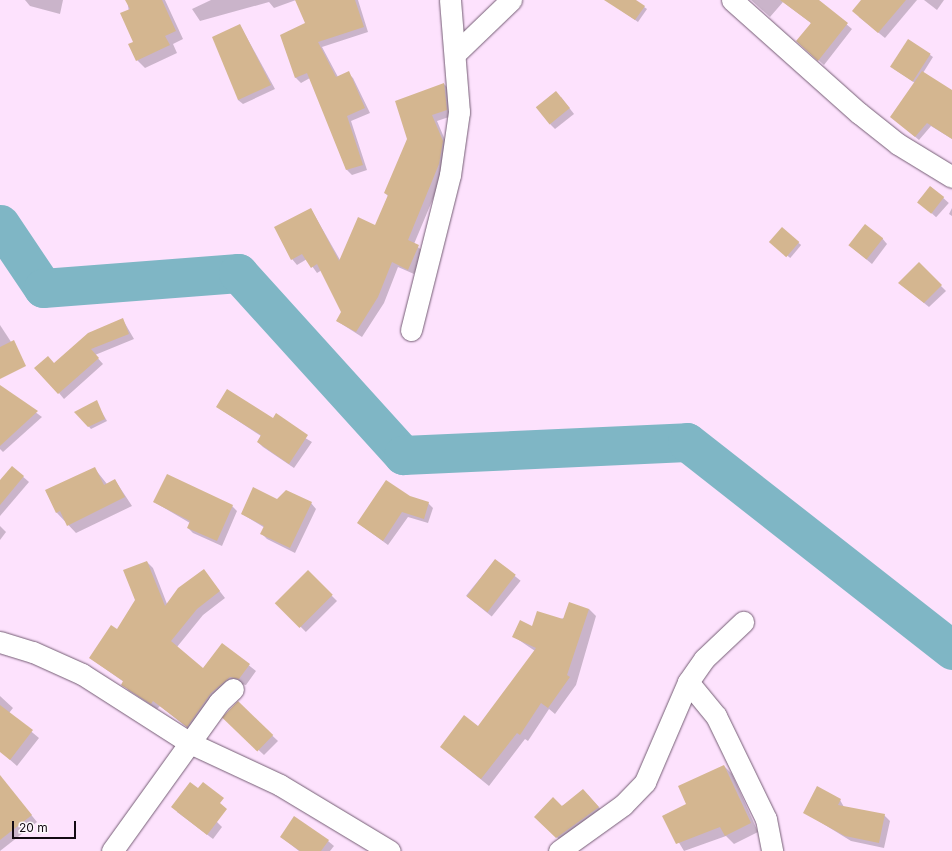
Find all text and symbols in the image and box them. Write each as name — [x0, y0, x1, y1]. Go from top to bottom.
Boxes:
scale bar — [14, 813, 78, 839]
text: 20 m — [19, 820, 48, 835]

